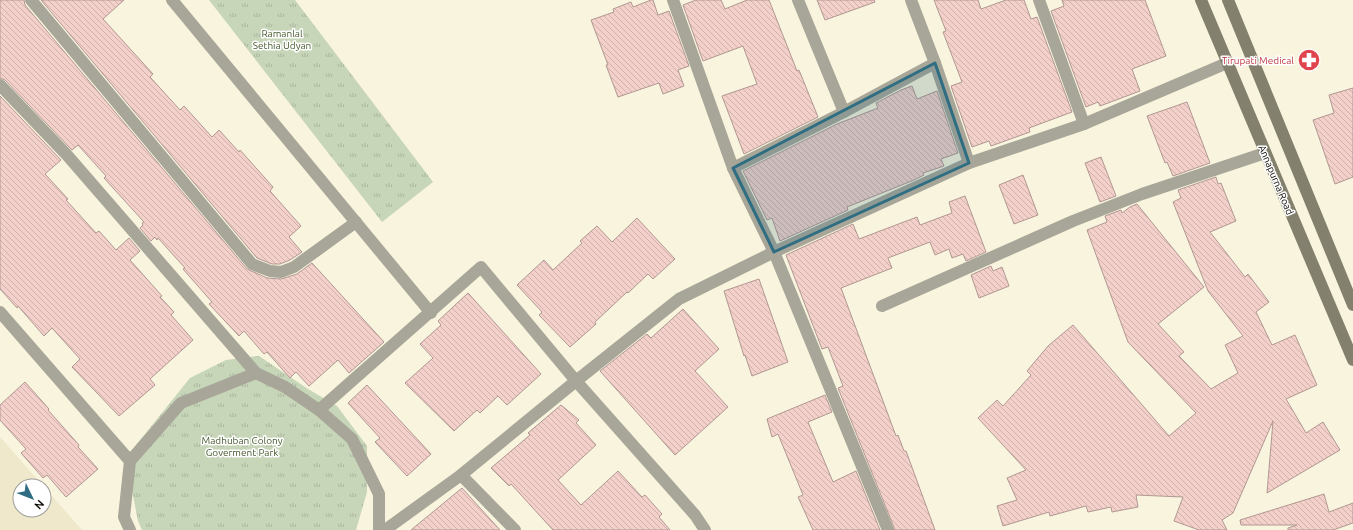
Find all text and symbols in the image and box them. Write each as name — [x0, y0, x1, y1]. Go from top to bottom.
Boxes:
park label: Ramanlal Sethia Udyan — [253, 28, 311, 51]
pharmacy icon: Tirupati Medical — [1296, 47, 1322, 73]
place label: Tirupati Medical — [1222, 55, 1294, 66]
street label: Annapurna Road — [1256, 144, 1296, 217]
park label: Madhuban Colony Goverment Park — [202, 435, 283, 458]
north arrow — [12, 478, 52, 518]
text: N — [32, 498, 47, 512]

